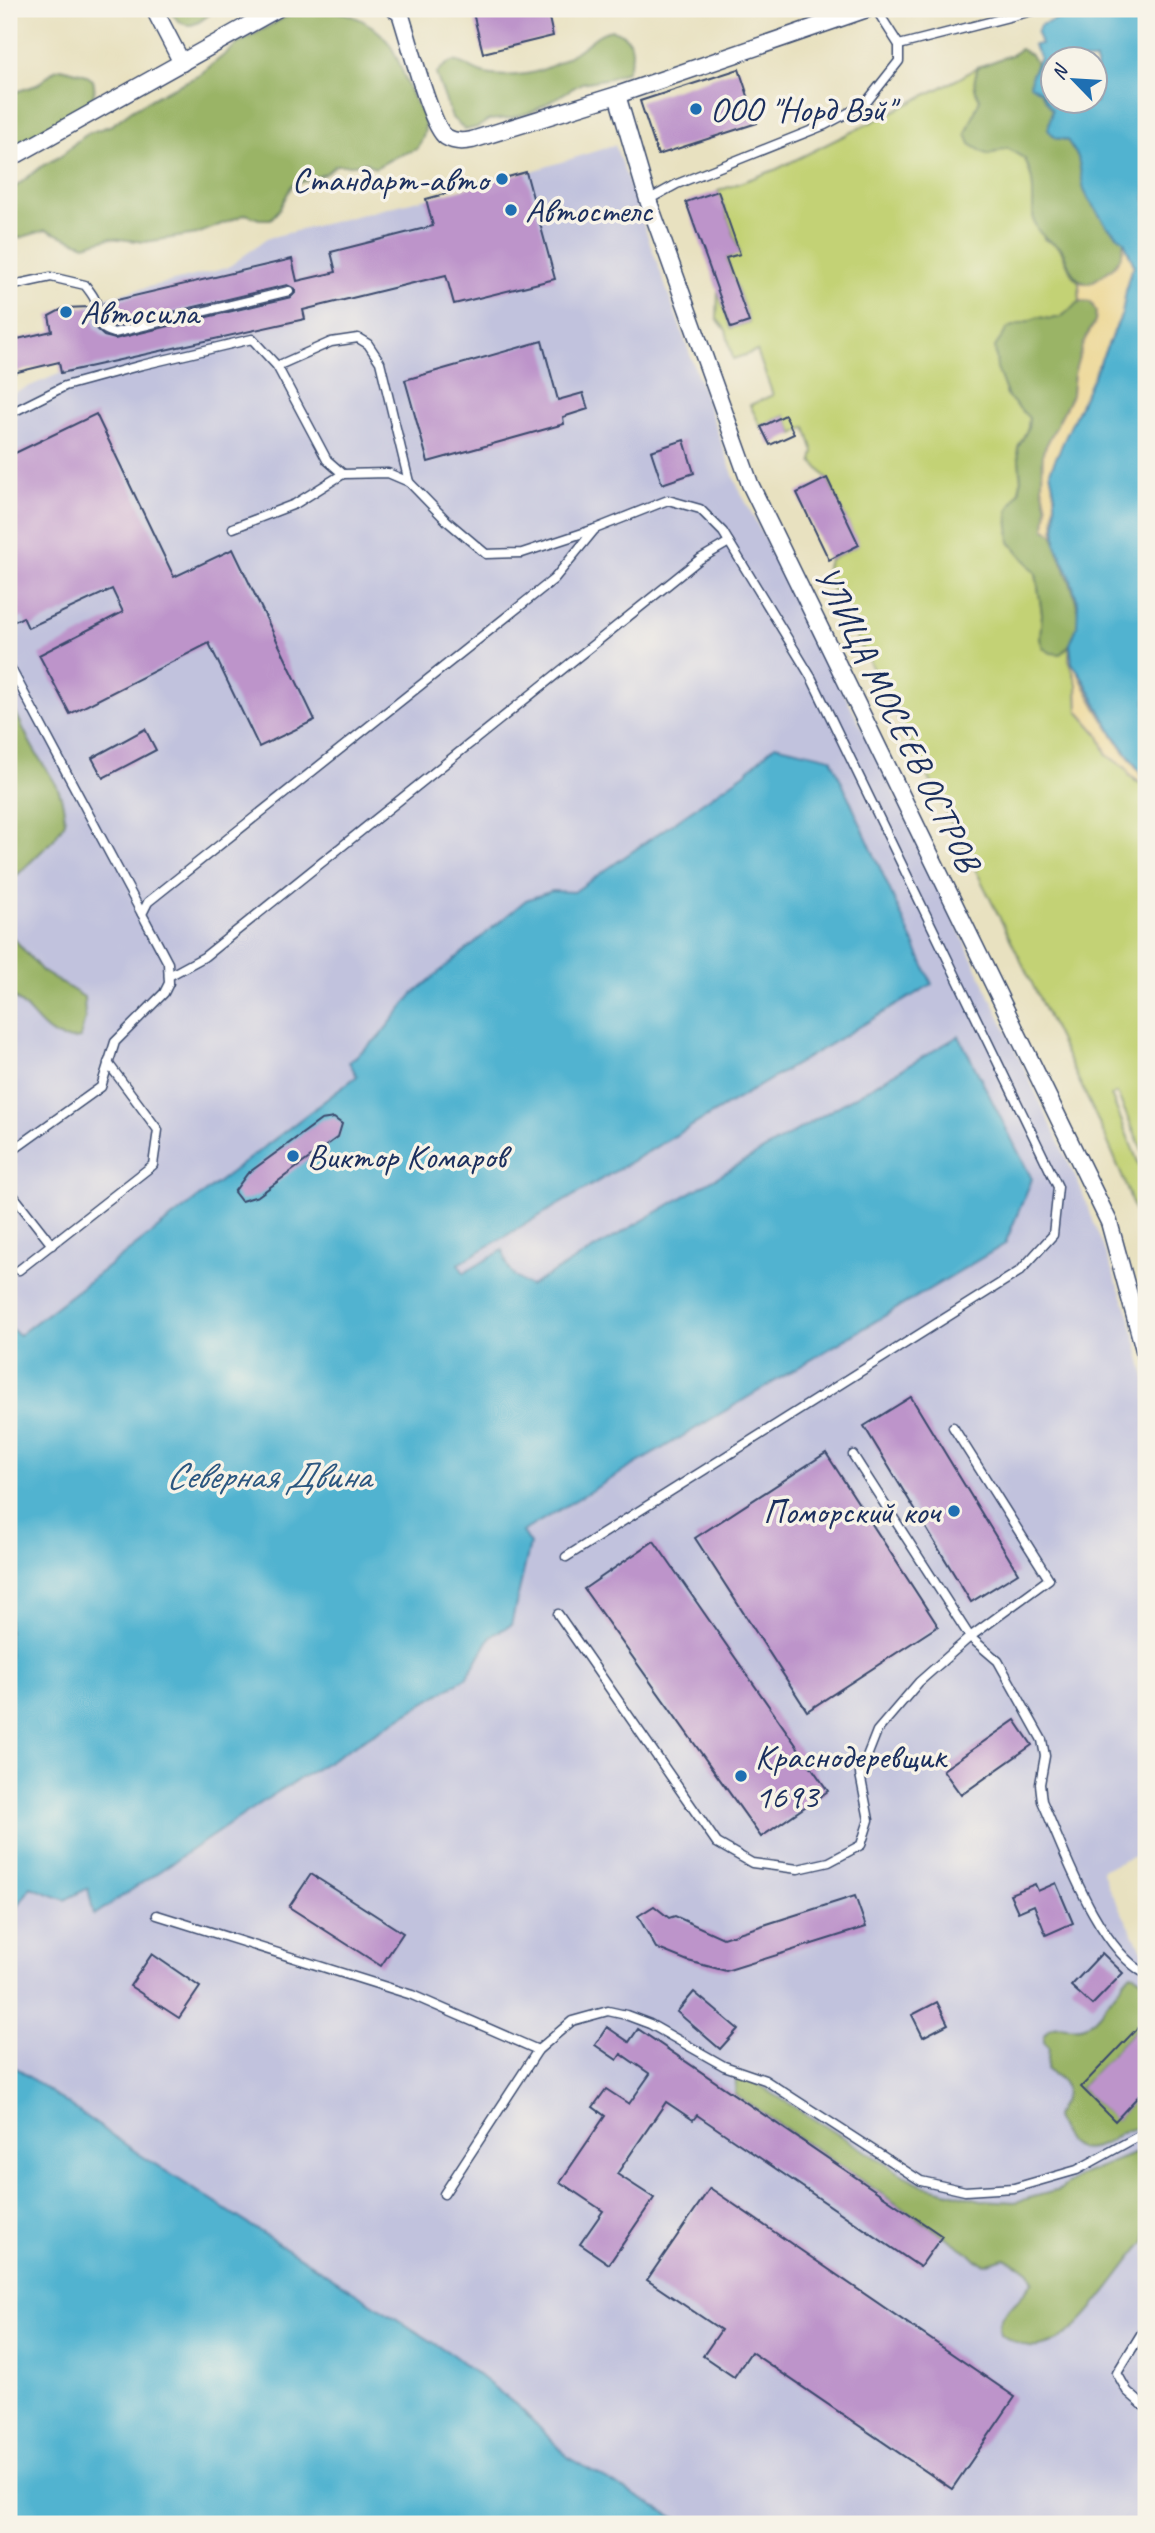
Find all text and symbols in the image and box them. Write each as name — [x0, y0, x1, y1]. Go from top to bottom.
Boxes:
north arrow — [1040, 46, 1110, 116]
text: N — [1046, 60, 1074, 84]
place label: ООО "Норд Вэй" — [710, 87, 901, 132]
marker: ООО "Норд Вэй" — [688, 101, 704, 117]
place label: Стандарт-авто — [292, 157, 492, 202]
marker: Стандарт-авто — [494, 171, 510, 187]
place label: Автостелс — [525, 188, 654, 233]
marker: Автостелс — [503, 202, 519, 218]
place label: Автосила — [80, 290, 201, 335]
marker: Автосила — [58, 304, 74, 320]
street label: УЛИЦА МОСЕЕВ ОСТРОВ — [804, 558, 992, 881]
place label: Виктор Комаров — [307, 1134, 512, 1179]
marker: Виктор Комаров — [285, 1148, 301, 1164]
water label: Северная Двина — [166, 1452, 374, 1499]
place label: Поморский коч — [763, 1489, 942, 1534]
marker: Поморский коч — [946, 1503, 962, 1519]
place label: Краснодеревщик 1693 — [755, 1734, 949, 1819]
marker: Краснодеревщик 1693 — [733, 1768, 749, 1784]

